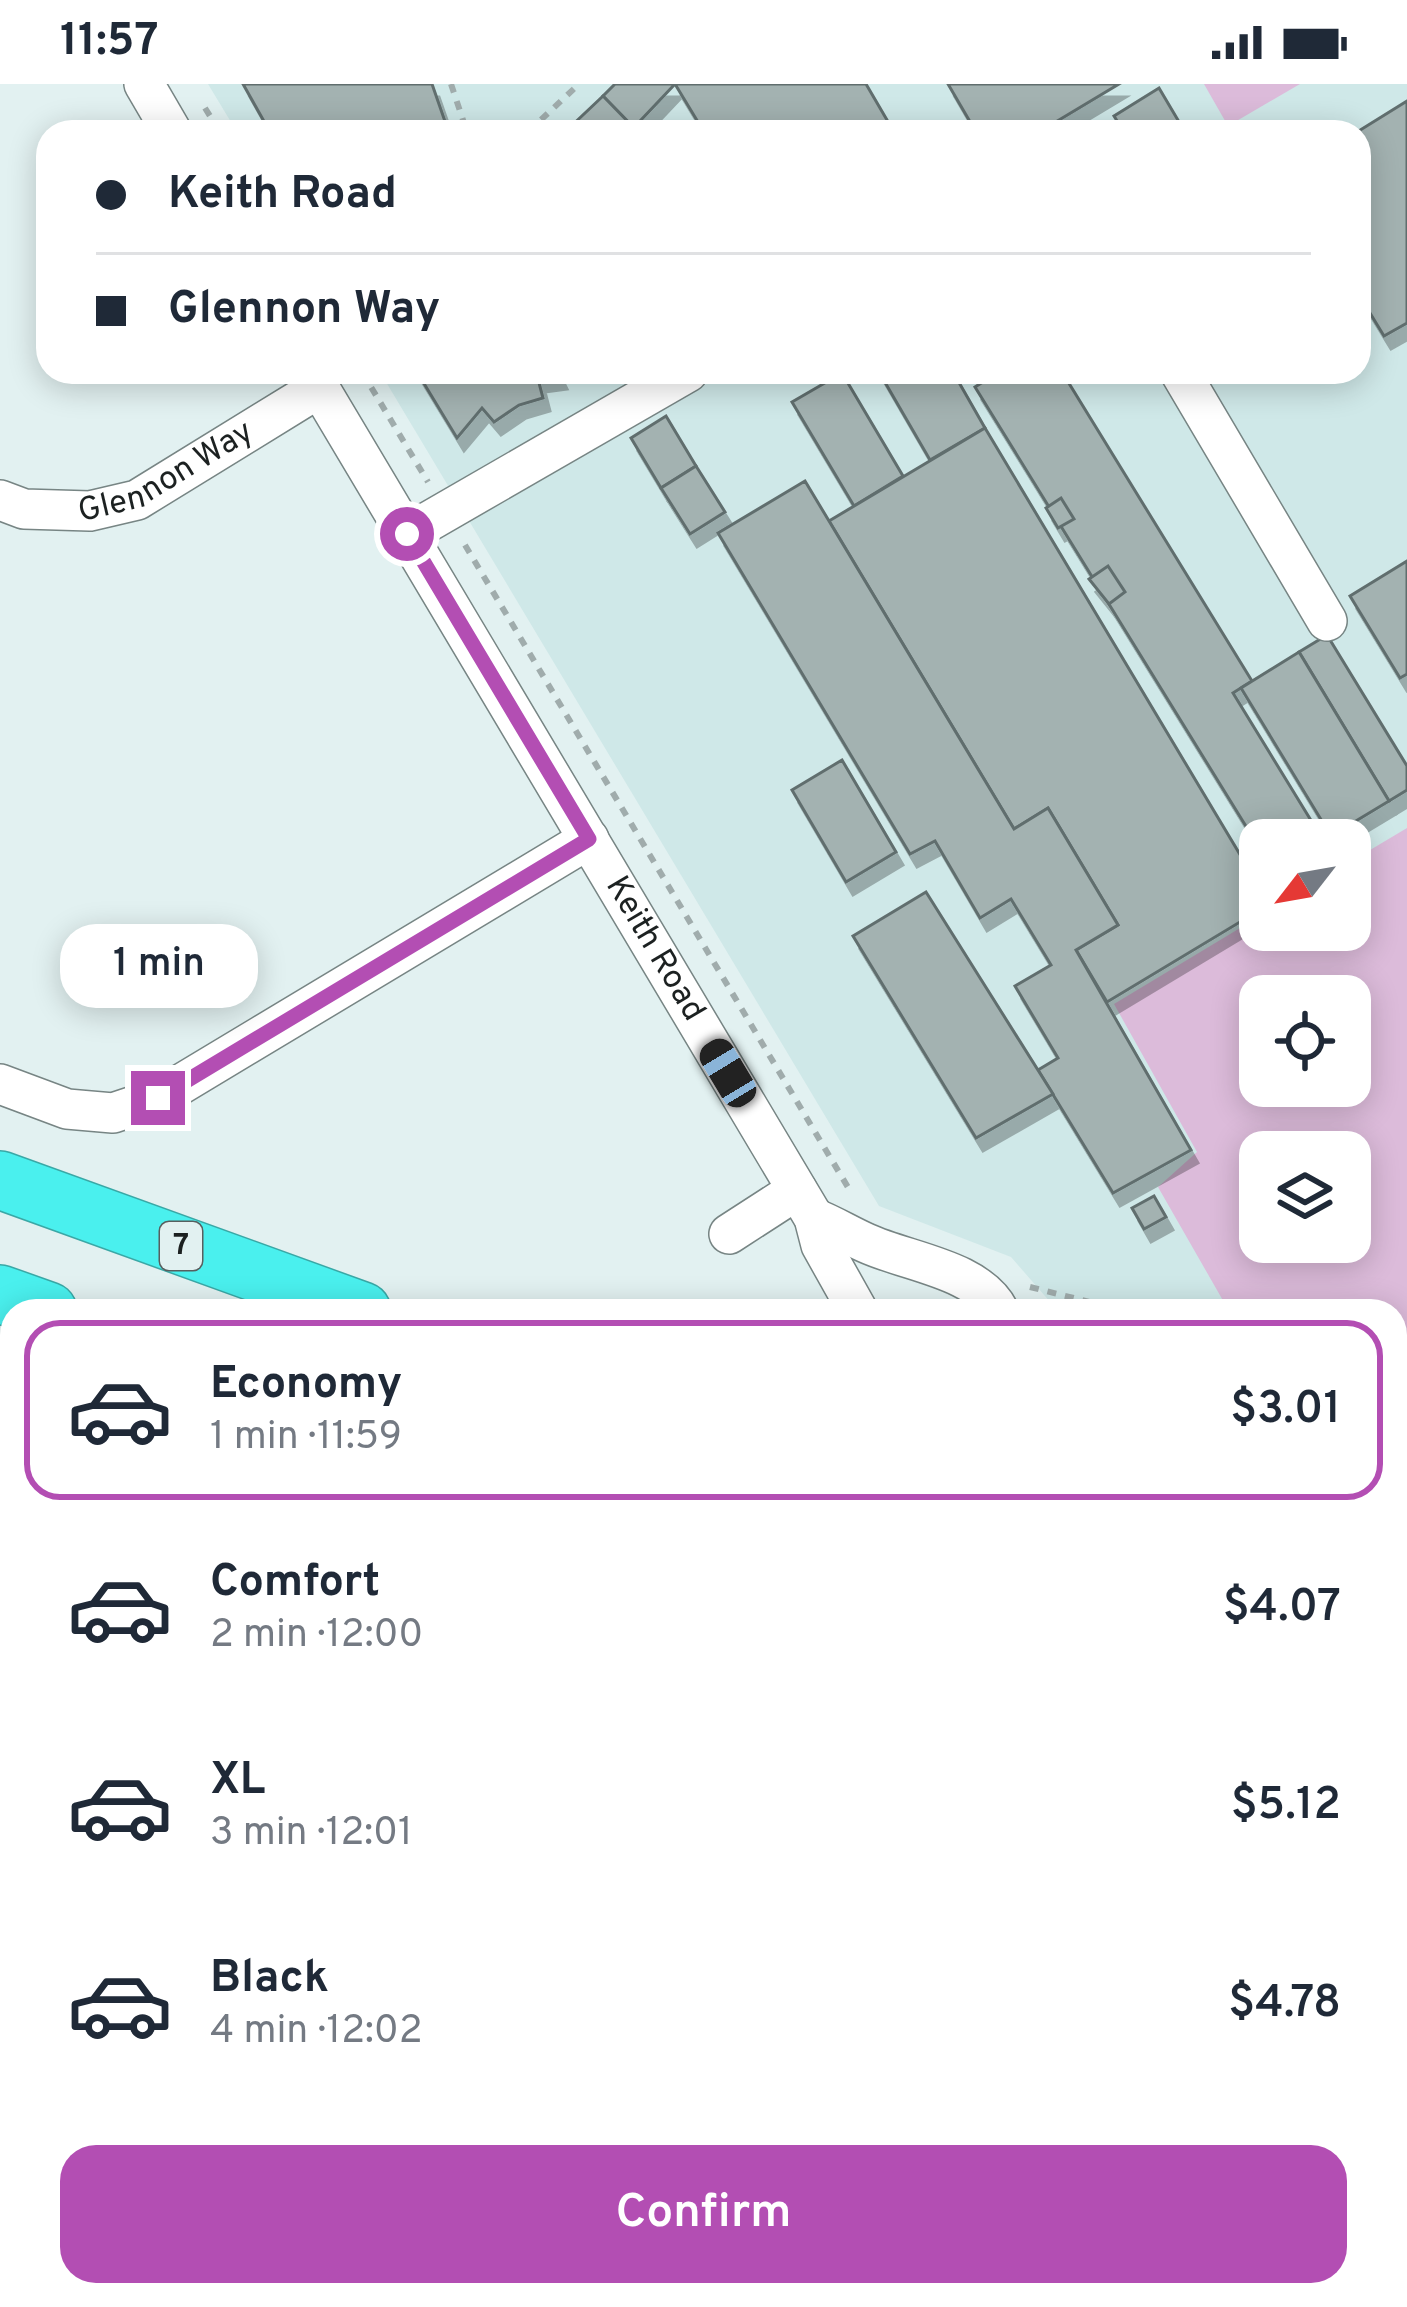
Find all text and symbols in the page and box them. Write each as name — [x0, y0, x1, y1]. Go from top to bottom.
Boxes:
text: 11:57 — [60, 14, 159, 71]
text: Keith Road — [168, 167, 397, 224]
text: Glennon Way — [168, 282, 440, 339]
street label: Glennon Way — [74, 412, 262, 534]
route start — [380, 507, 434, 561]
north arrow — [1239, 819, 1371, 951]
map controls — [1239, 819, 1371, 1263]
street label: Keith Road — [595, 869, 713, 1030]
callout: 1 min — [59, 924, 257, 1008]
text: 1 min — [113, 941, 205, 990]
button: locate — [1239, 975, 1371, 1107]
car — [694, 1033, 762, 1113]
route end — [131, 1071, 185, 1125]
button: layers — [1239, 1131, 1371, 1263]
road number: 7 — [160, 1222, 202, 1270]
icon: car — [66, 1356, 174, 1464]
text: Economy — [210, 1357, 402, 1414]
text: $3.01 — [1230, 1382, 1341, 1439]
text: 1 min · 11:59 — [210, 1414, 402, 1463]
icon: car — [66, 1554, 174, 1662]
text: Comfort — [210, 1555, 380, 1612]
text: $4.07 — [1223, 1580, 1341, 1637]
text: 2 min · 12:00 — [210, 1612, 423, 1661]
icon: car — [66, 1752, 174, 1860]
text: XL — [210, 1753, 265, 1810]
text: $5.12 — [1231, 1778, 1341, 1835]
text: 3 min · 12:01 — [210, 1810, 413, 1859]
icon: car — [66, 1950, 174, 2058]
text: Black — [210, 1951, 329, 2008]
text: $4.78 — [1228, 1976, 1341, 2033]
text: 4 min · 12:02 — [210, 2008, 423, 2057]
button: Confirm — [60, 2145, 1347, 2283]

